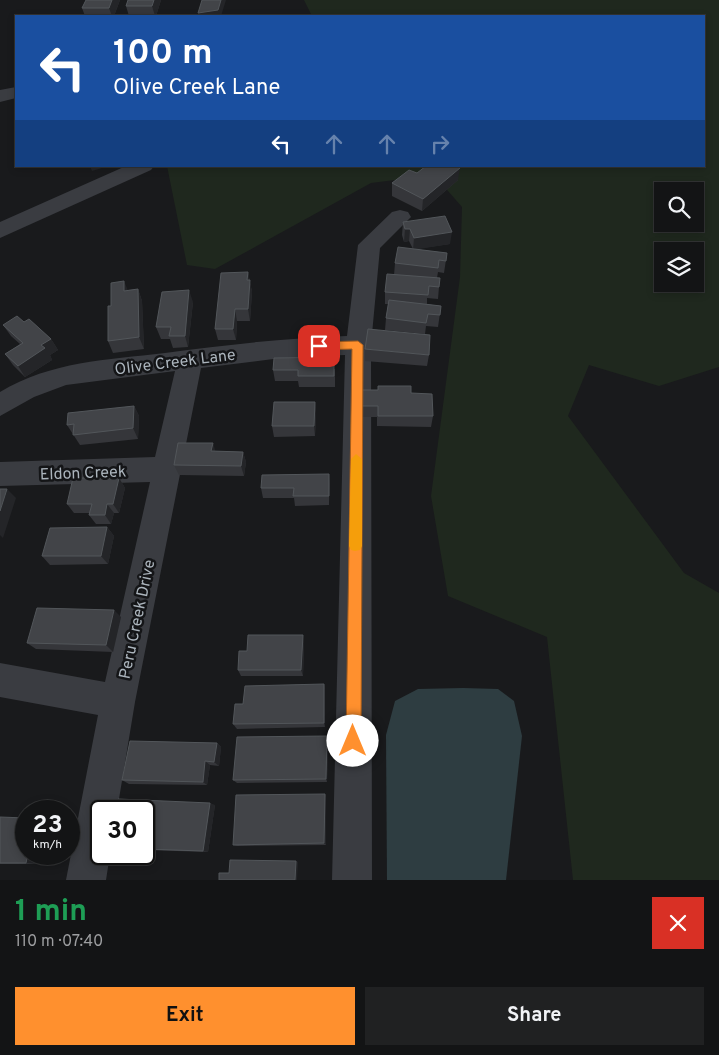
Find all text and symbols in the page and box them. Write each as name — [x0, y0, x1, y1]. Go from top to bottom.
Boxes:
text: 100 m — [113, 32, 213, 76]
icon: left — [30, 35, 95, 100]
text: Olive Creek Lane — [113, 75, 280, 102]
icon: left — [267, 130, 295, 158]
icon: ahead — [320, 130, 348, 158]
icon: ahead — [373, 130, 401, 158]
icon: right — [426, 130, 454, 158]
map controls — [654, 182, 704, 292]
button: search — [654, 182, 704, 232]
button: layers — [654, 242, 704, 292]
pin — [298, 325, 340, 367]
icon: arrive — [305, 332, 333, 360]
street label: Olive Creek Lane — [114, 346, 237, 380]
street label: Eldon Creek — [39, 462, 127, 486]
street label: Peru Creek Drive — [116, 558, 160, 681]
position arrow — [326, 714, 378, 766]
speed limit sign: 30 — [90, 800, 155, 865]
text: 23 — [32, 810, 63, 842]
text: km/h — [33, 837, 62, 853]
text: 1 min — [15, 894, 87, 931]
button: close — [652, 897, 704, 949]
text: 110 m · 07:40 — [15, 932, 103, 952]
button: Exit — [15, 987, 355, 1045]
button: Share — [365, 987, 704, 1045]

